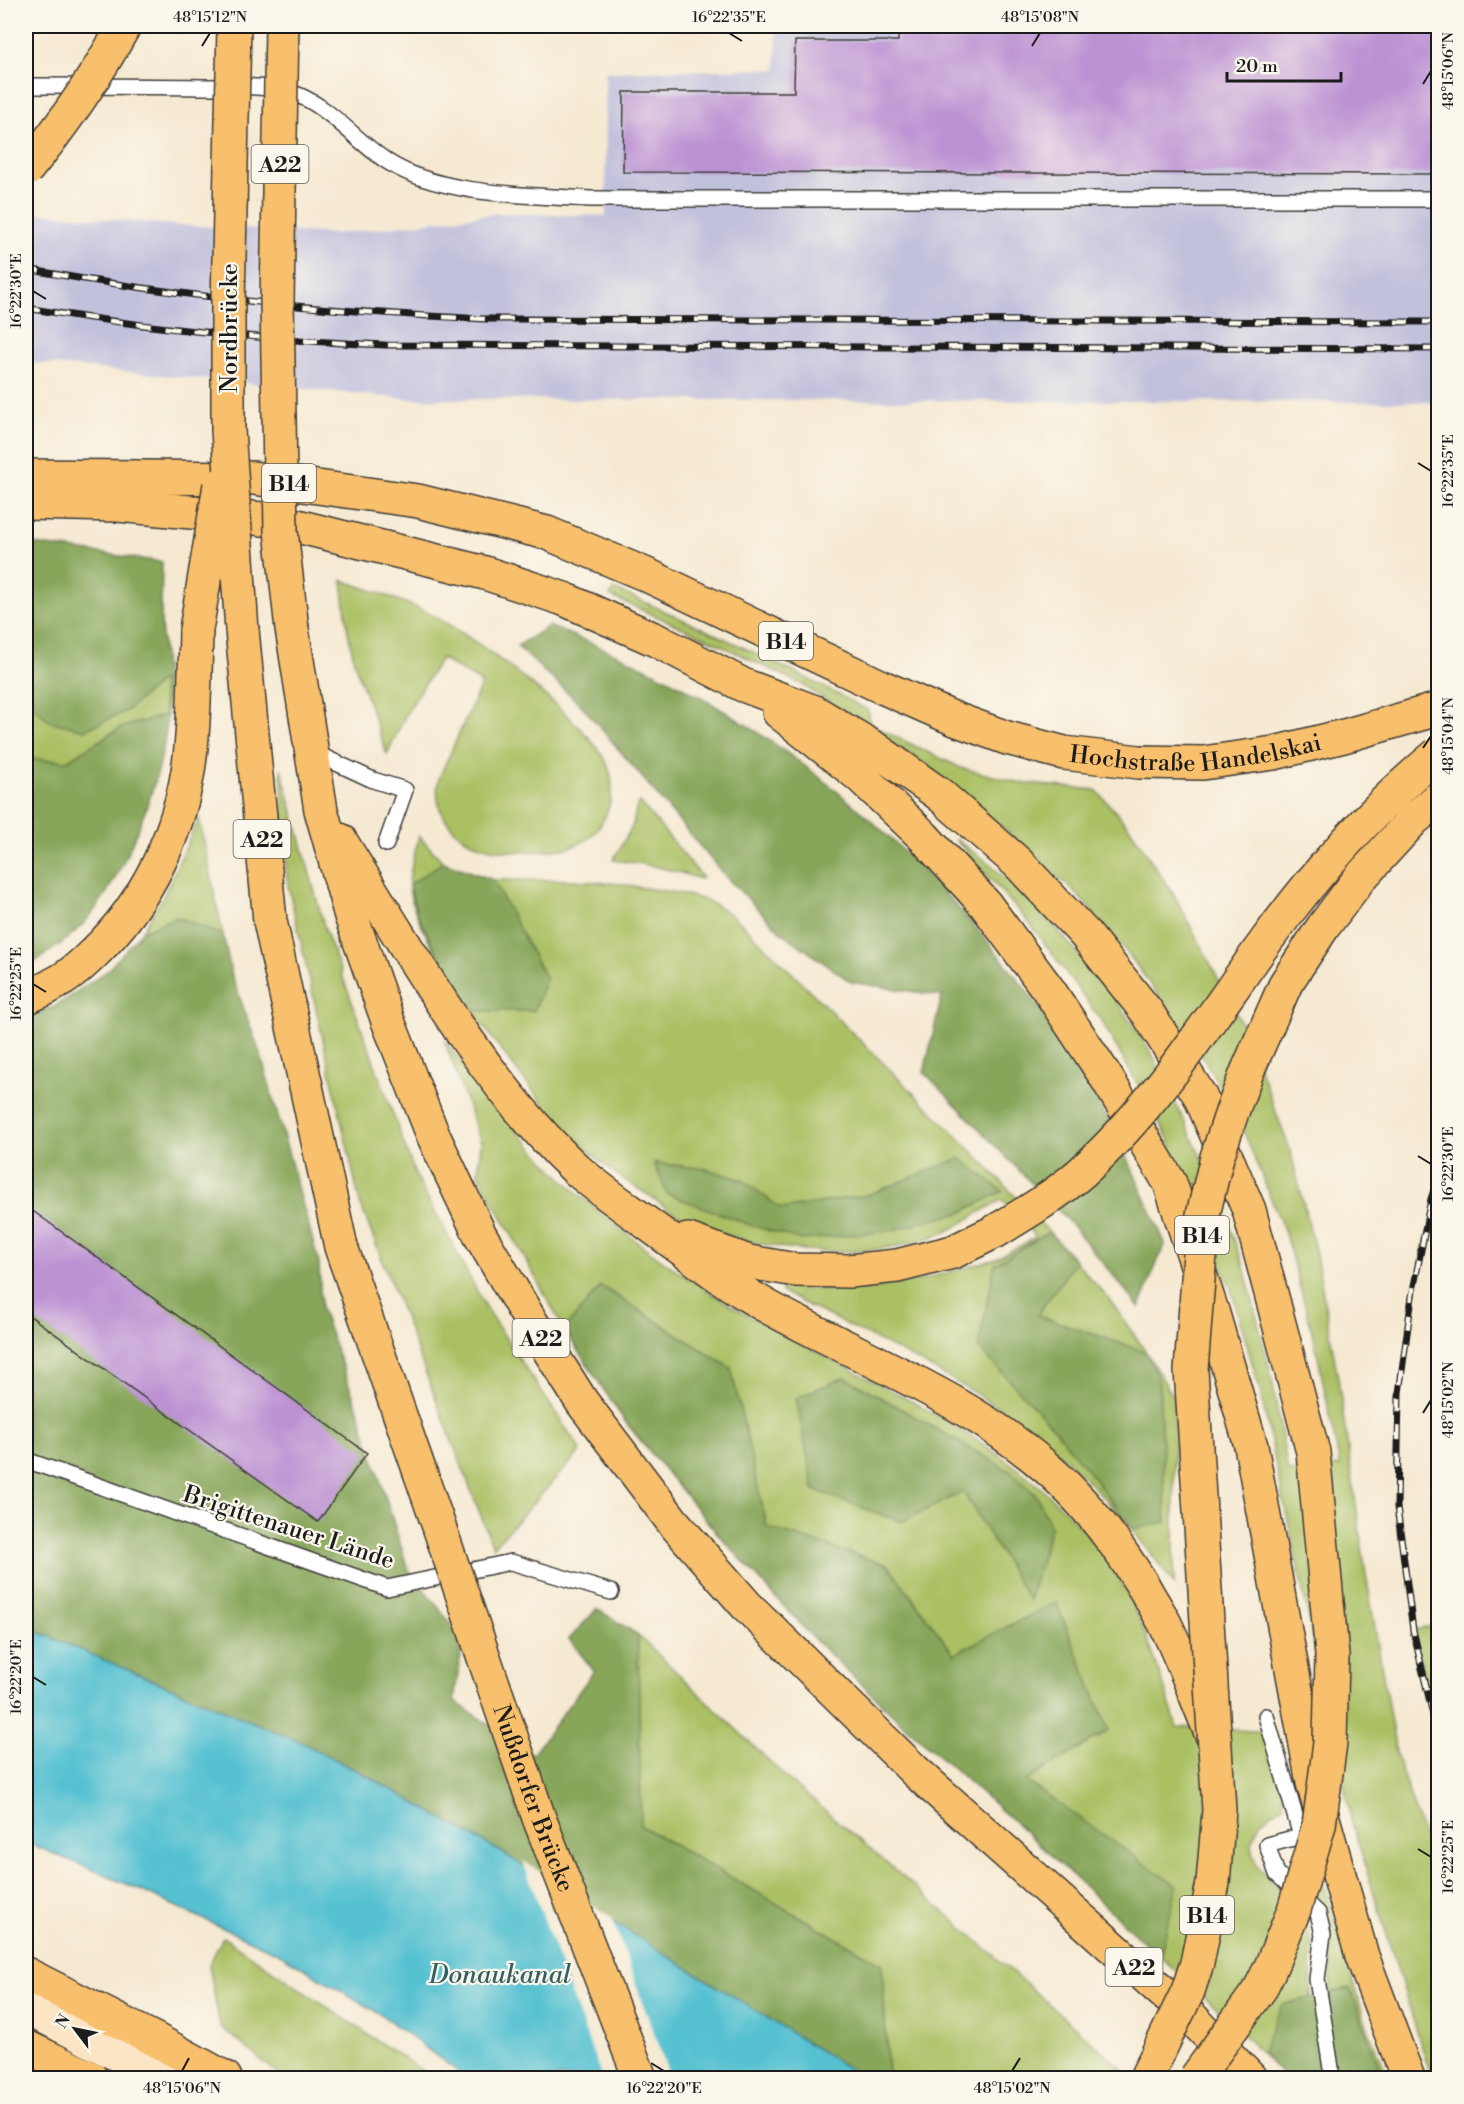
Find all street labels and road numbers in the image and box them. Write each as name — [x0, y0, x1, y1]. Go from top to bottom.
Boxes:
road number: A22 — [252, 145, 308, 183]
street label: Nordbrücke — [215, 263, 245, 393]
road number: B14 — [262, 464, 316, 502]
road number: B14 — [759, 622, 813, 660]
street label: Hochstraße Handelskai — [1068, 728, 1325, 779]
road number: A22 — [234, 820, 290, 858]
road number: B14 — [1175, 1216, 1229, 1254]
road number: A22 — [512, 1319, 570, 1357]
street label: Brigittenauer Lände — [178, 1479, 398, 1576]
street label: Nußdorfer Brücke — [485, 1701, 580, 1897]
road number: B14 — [1180, 1896, 1234, 1934]
road number: A22 — [1106, 1948, 1162, 1986]

